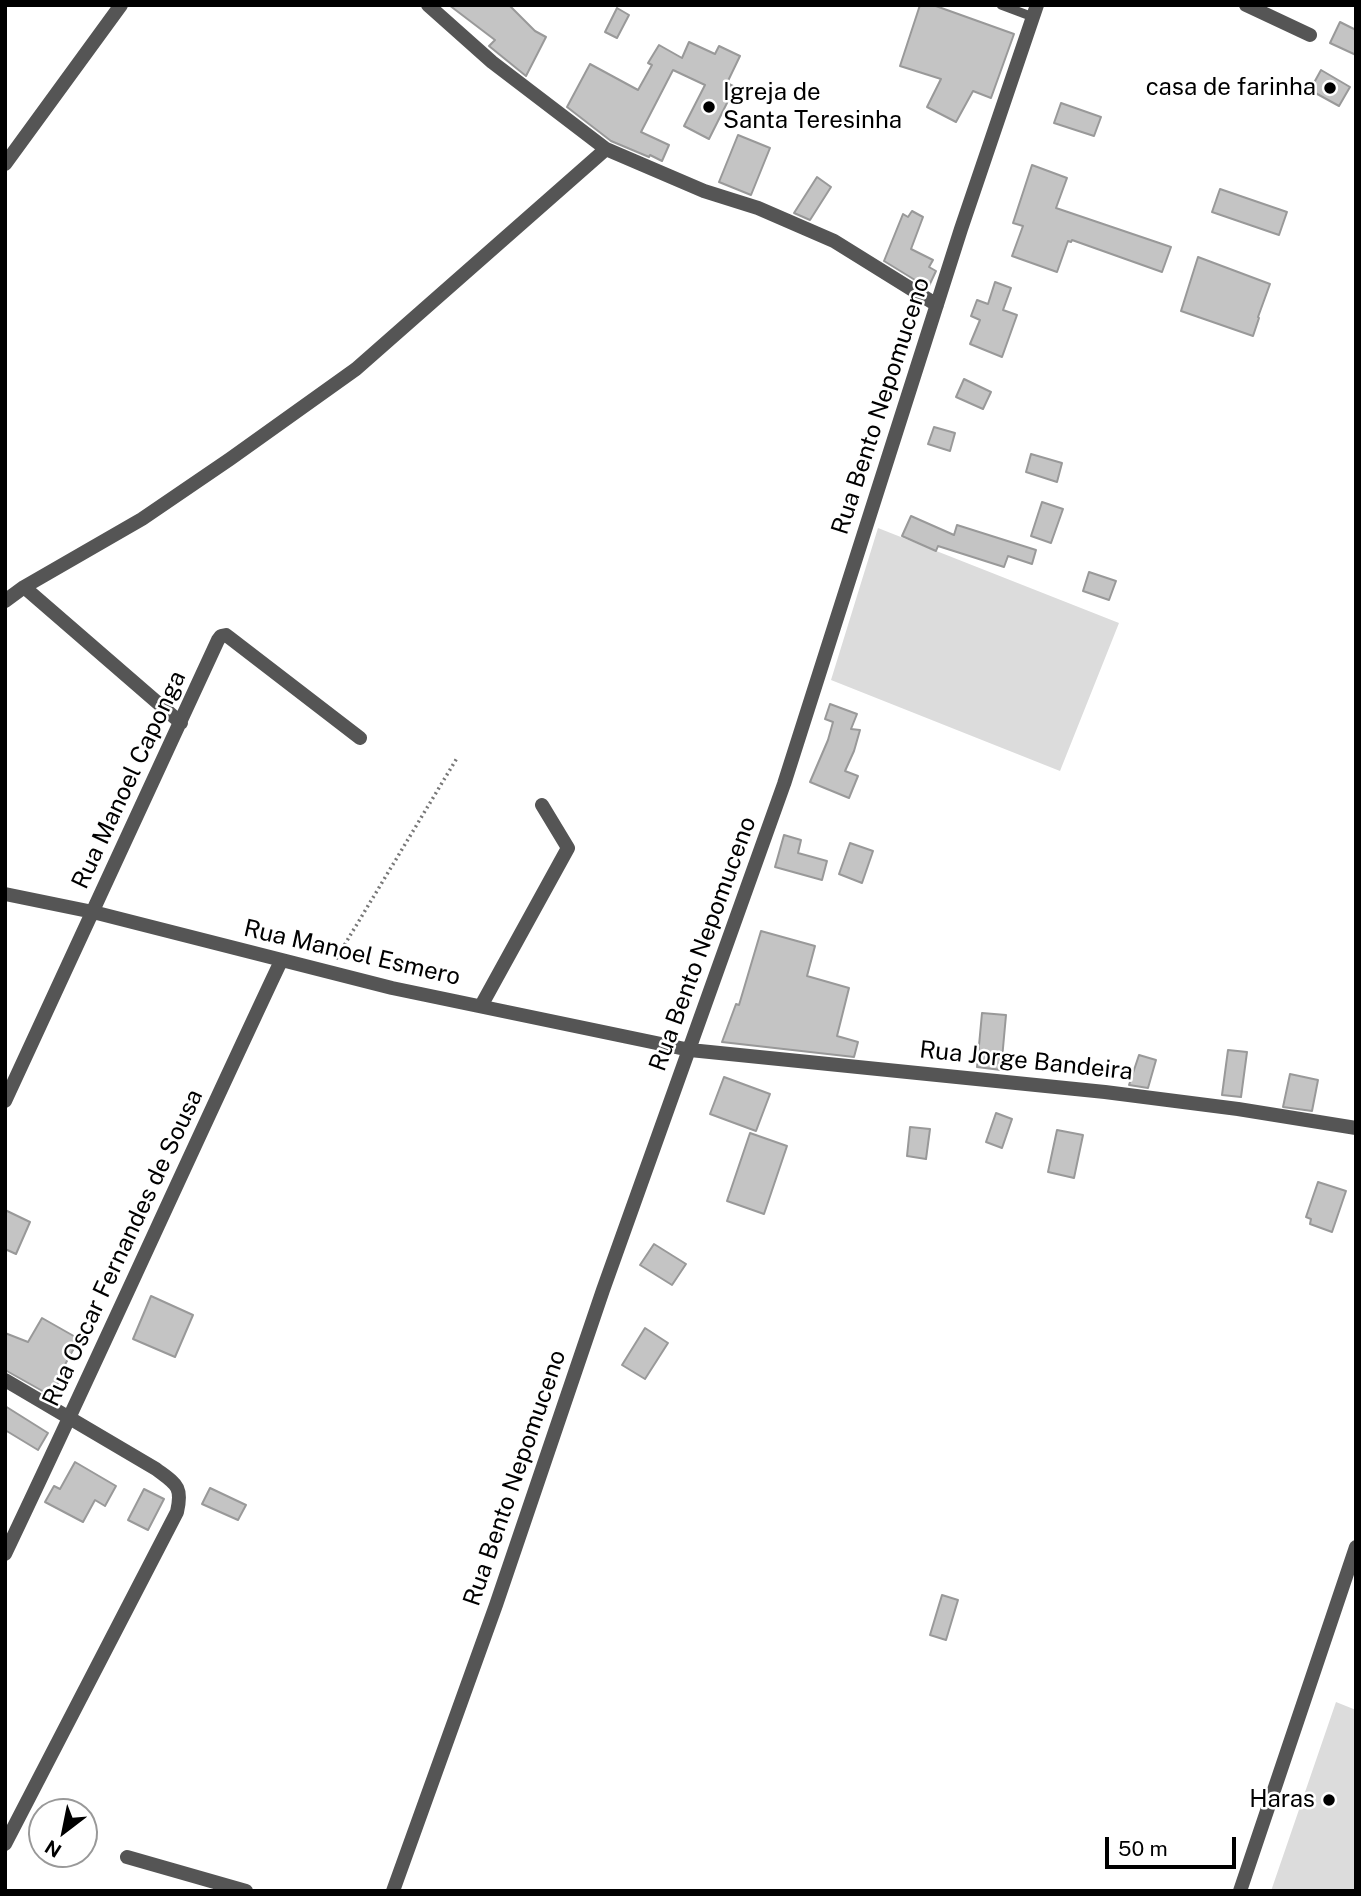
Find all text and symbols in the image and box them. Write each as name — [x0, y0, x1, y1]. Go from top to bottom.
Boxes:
place label: casa de farinha — [1146, 74, 1316, 102]
place label: Igreja de Santa Teresinha — [723, 79, 902, 135]
marker: casa de farinha — [1322, 80, 1338, 96]
marker: Igreja de Santa Teresinha — [701, 99, 717, 115]
street label: Rua Bento Nepomuceno — [826, 274, 936, 538]
street label: Rua Manoel Caponga — [66, 667, 192, 893]
street label: Rua Bento Nepomuceno — [644, 813, 762, 1075]
street label: Rua Manoel Esmero — [241, 914, 463, 992]
street label: Rua Jorge Bandeira — [918, 1035, 1134, 1087]
street label: Rua Oscar Fernandes de Sousa — [37, 1085, 209, 1411]
street label: Rua Bento Nepomuceno — [458, 1346, 572, 1610]
place label: Haras — [1249, 1786, 1315, 1814]
marker: Haras — [1321, 1792, 1337, 1808]
north arrow — [28, 1798, 98, 1868]
scale bar — [1109, 1822, 1240, 1866]
text: N — [41, 1836, 65, 1862]
text: 50 m — [1118, 1836, 1168, 1861]

